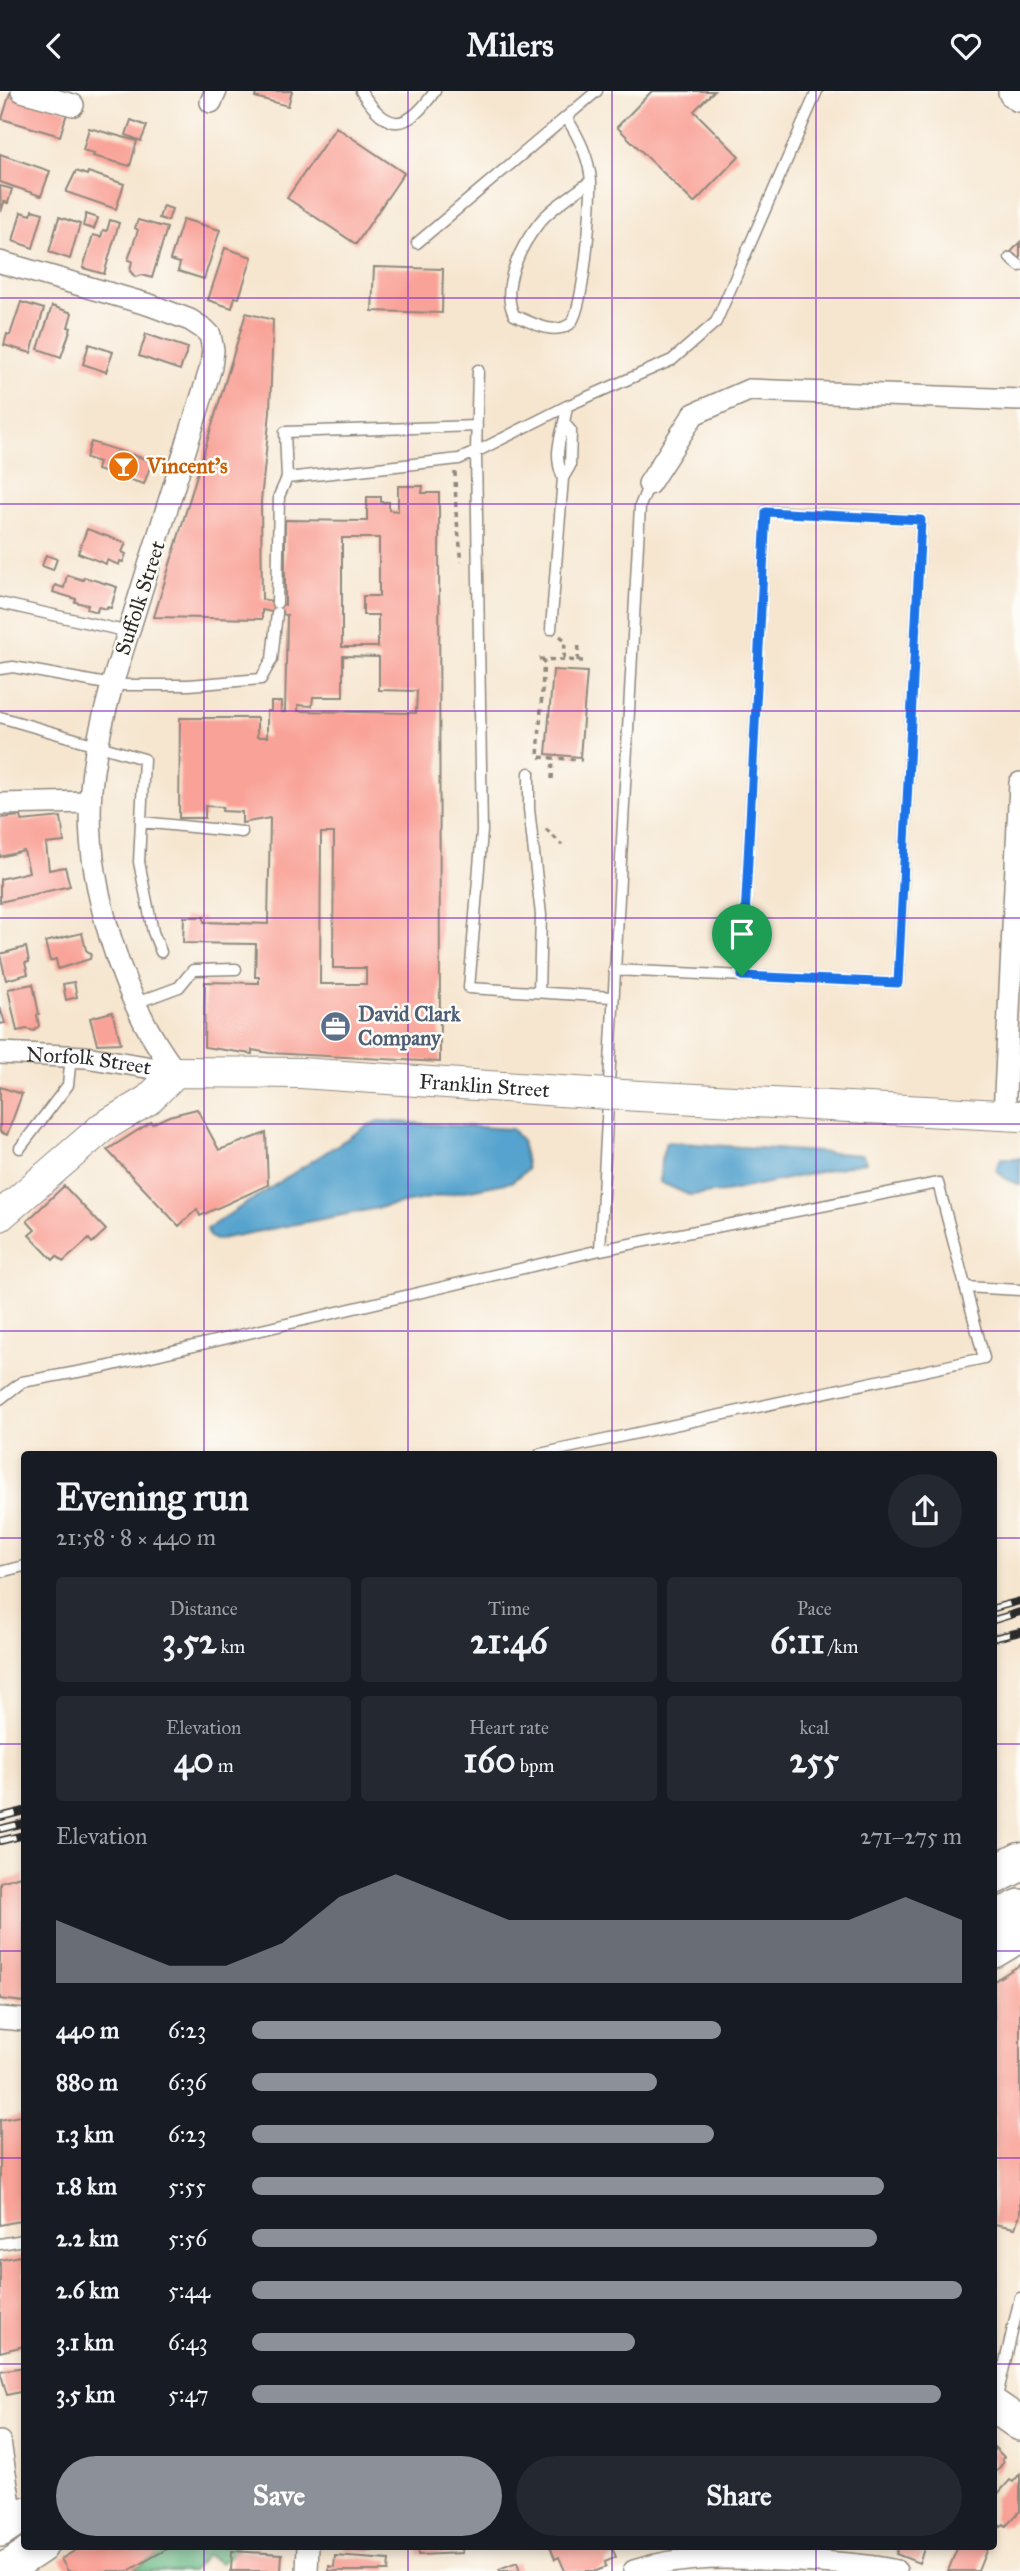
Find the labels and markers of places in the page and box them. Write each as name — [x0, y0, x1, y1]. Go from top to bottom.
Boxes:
bar icon: Vincent's — [107, 449, 141, 483]
place label: Vincent's — [146, 453, 228, 479]
pin — [712, 904, 772, 976]
place label: David Clark Company — [358, 1001, 462, 1051]
office icon: David Clark Company — [318, 1009, 352, 1043]

